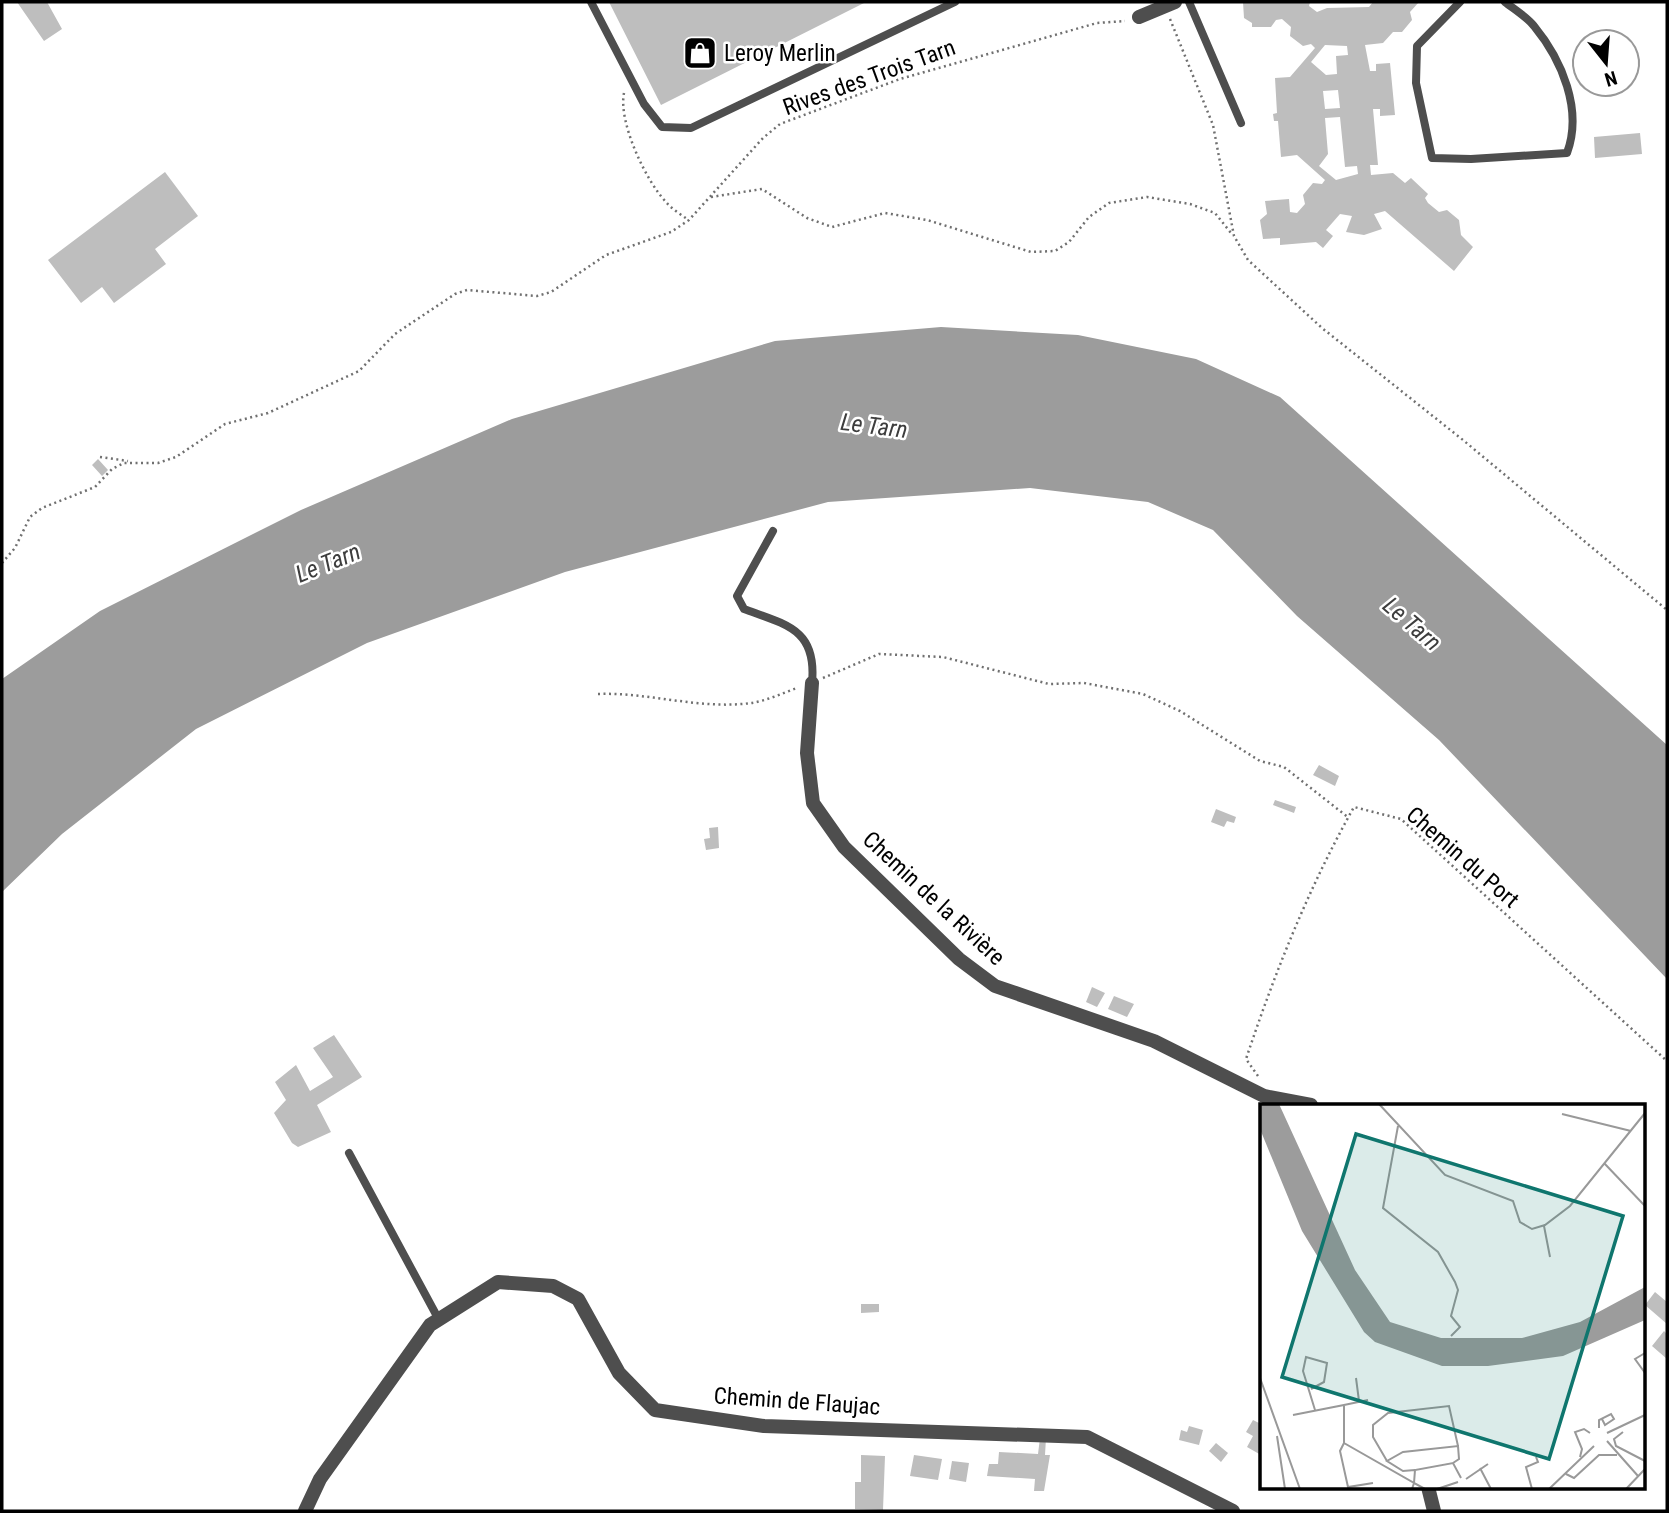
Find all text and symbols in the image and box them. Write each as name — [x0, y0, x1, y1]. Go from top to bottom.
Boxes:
north arrow — [1571, 28, 1641, 98]
shop icon: Leroy Merlin — [681, 34, 719, 72]
street label: Rives des Trois Tarn — [779, 34, 959, 121]
place label: Leroy Merlin — [724, 40, 836, 67]
text: N — [1602, 66, 1620, 91]
water label: Le Tarn — [839, 408, 909, 444]
water label: Le Tarn — [292, 537, 364, 589]
water label: Le Tarn — [1377, 591, 1447, 657]
street label: Chemin du Port — [1401, 801, 1524, 914]
street label: Chemin de la Rivière — [857, 826, 1010, 971]
inset map — [1260, 1104, 1644, 1488]
street label: Chemin de Flaujac — [713, 1382, 881, 1421]

